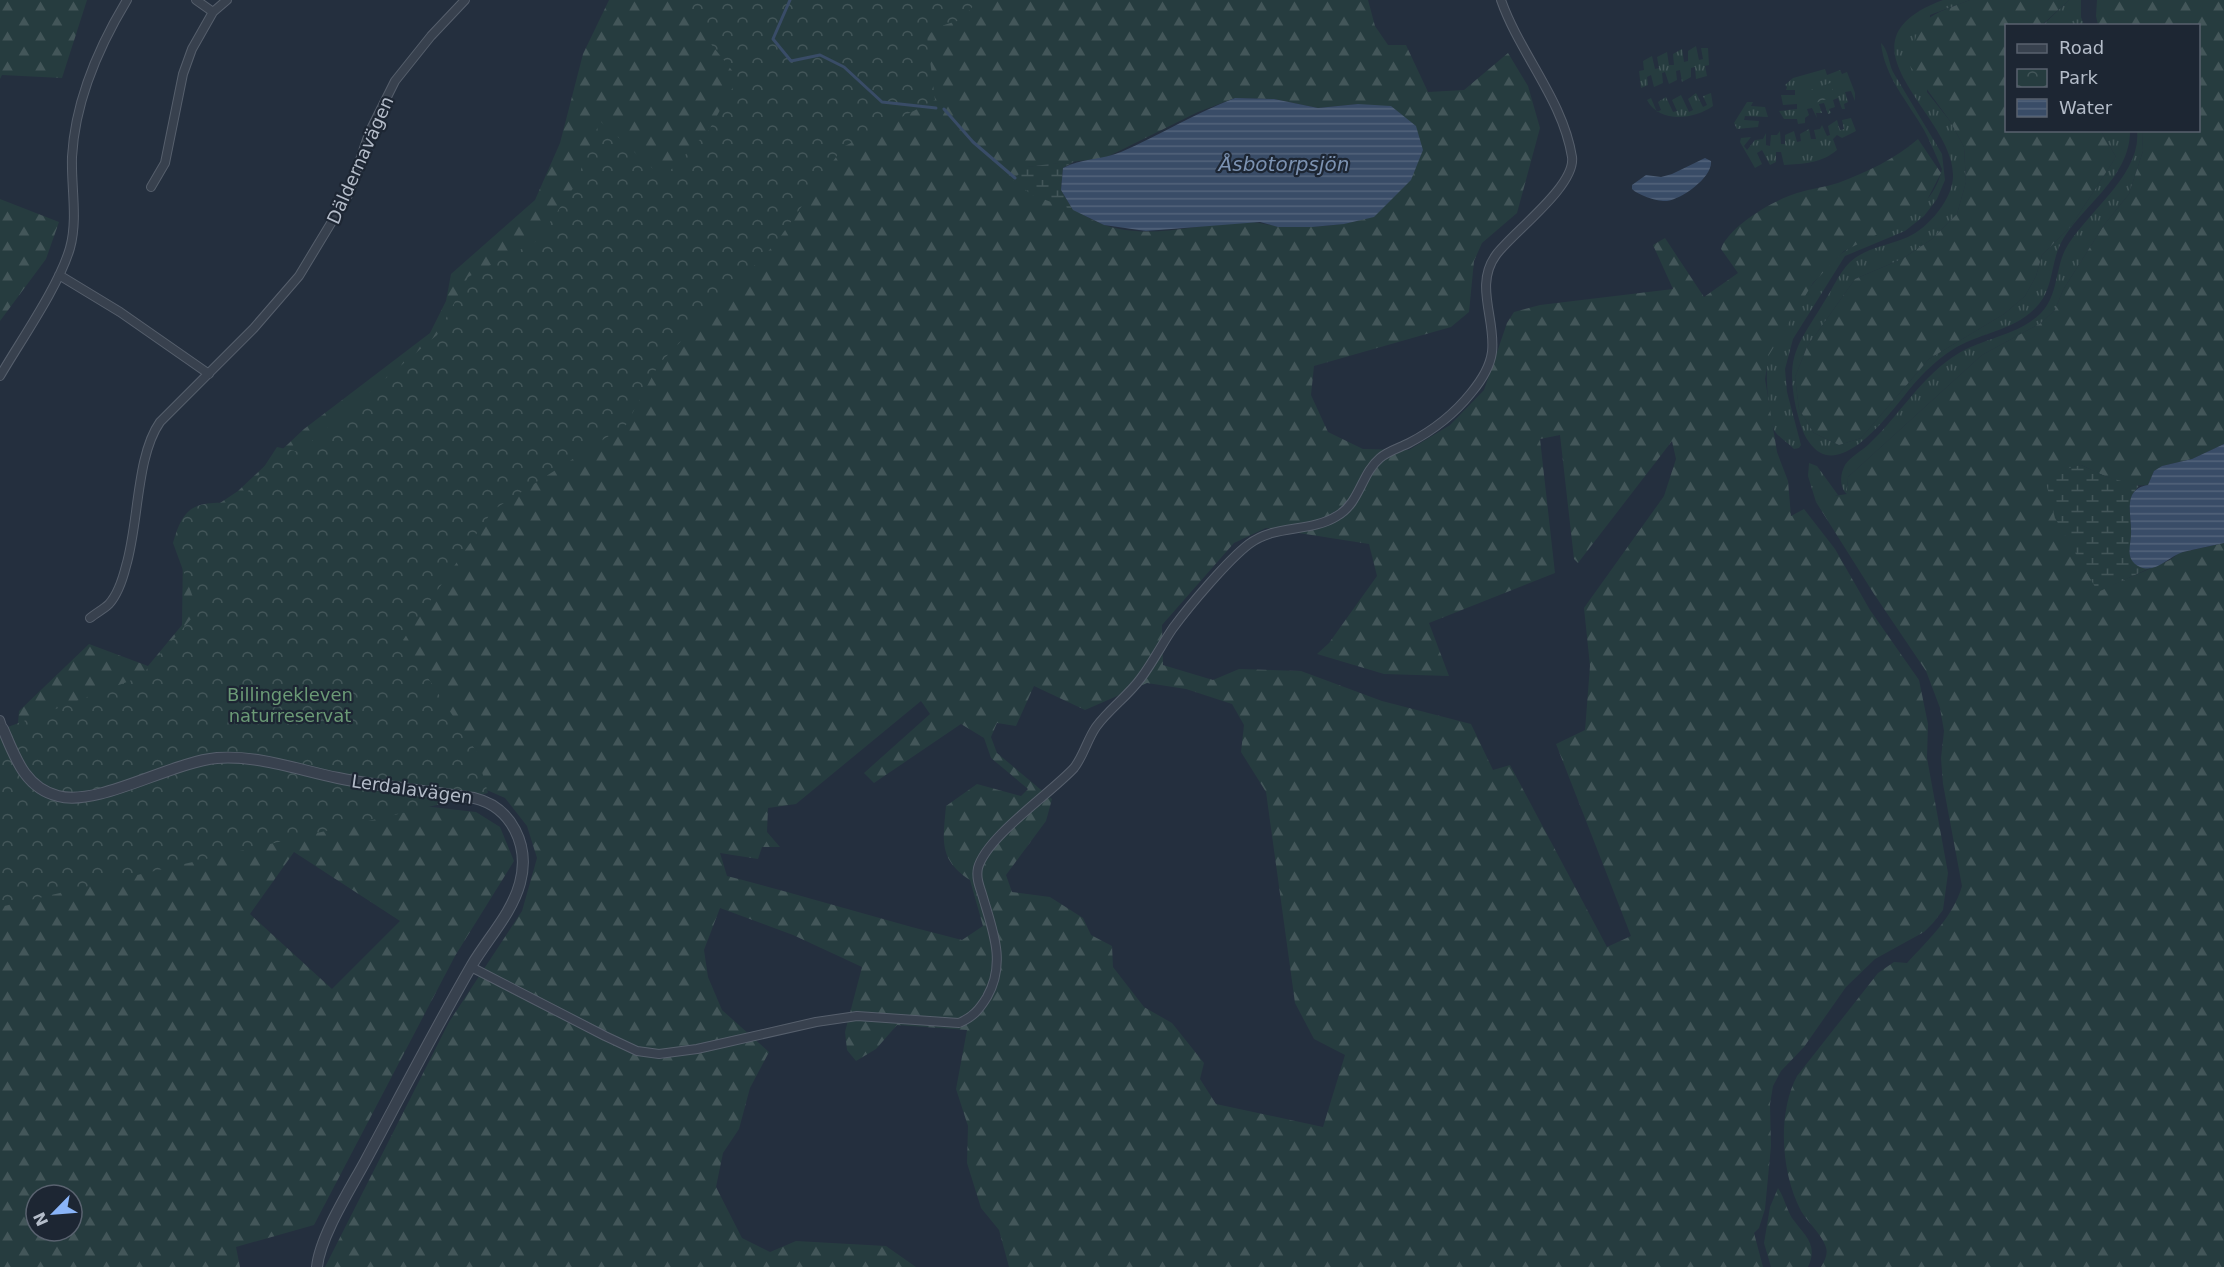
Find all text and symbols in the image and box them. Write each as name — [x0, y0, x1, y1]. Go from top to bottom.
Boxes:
legend — [2005, 24, 2200, 132]
text: Road — [2059, 37, 2104, 58]
text: Park — [2059, 67, 2098, 88]
street label: Däldernavägen — [322, 93, 398, 227]
text: Water — [2059, 97, 2113, 118]
water label: Åsbotorpsjön — [1217, 152, 1349, 176]
park label: Billingekleven naturreservat — [227, 684, 353, 726]
street label: Lerdalavägen — [350, 770, 474, 808]
north arrow — [24, 1183, 84, 1243]
text: N — [29, 1209, 52, 1229]

